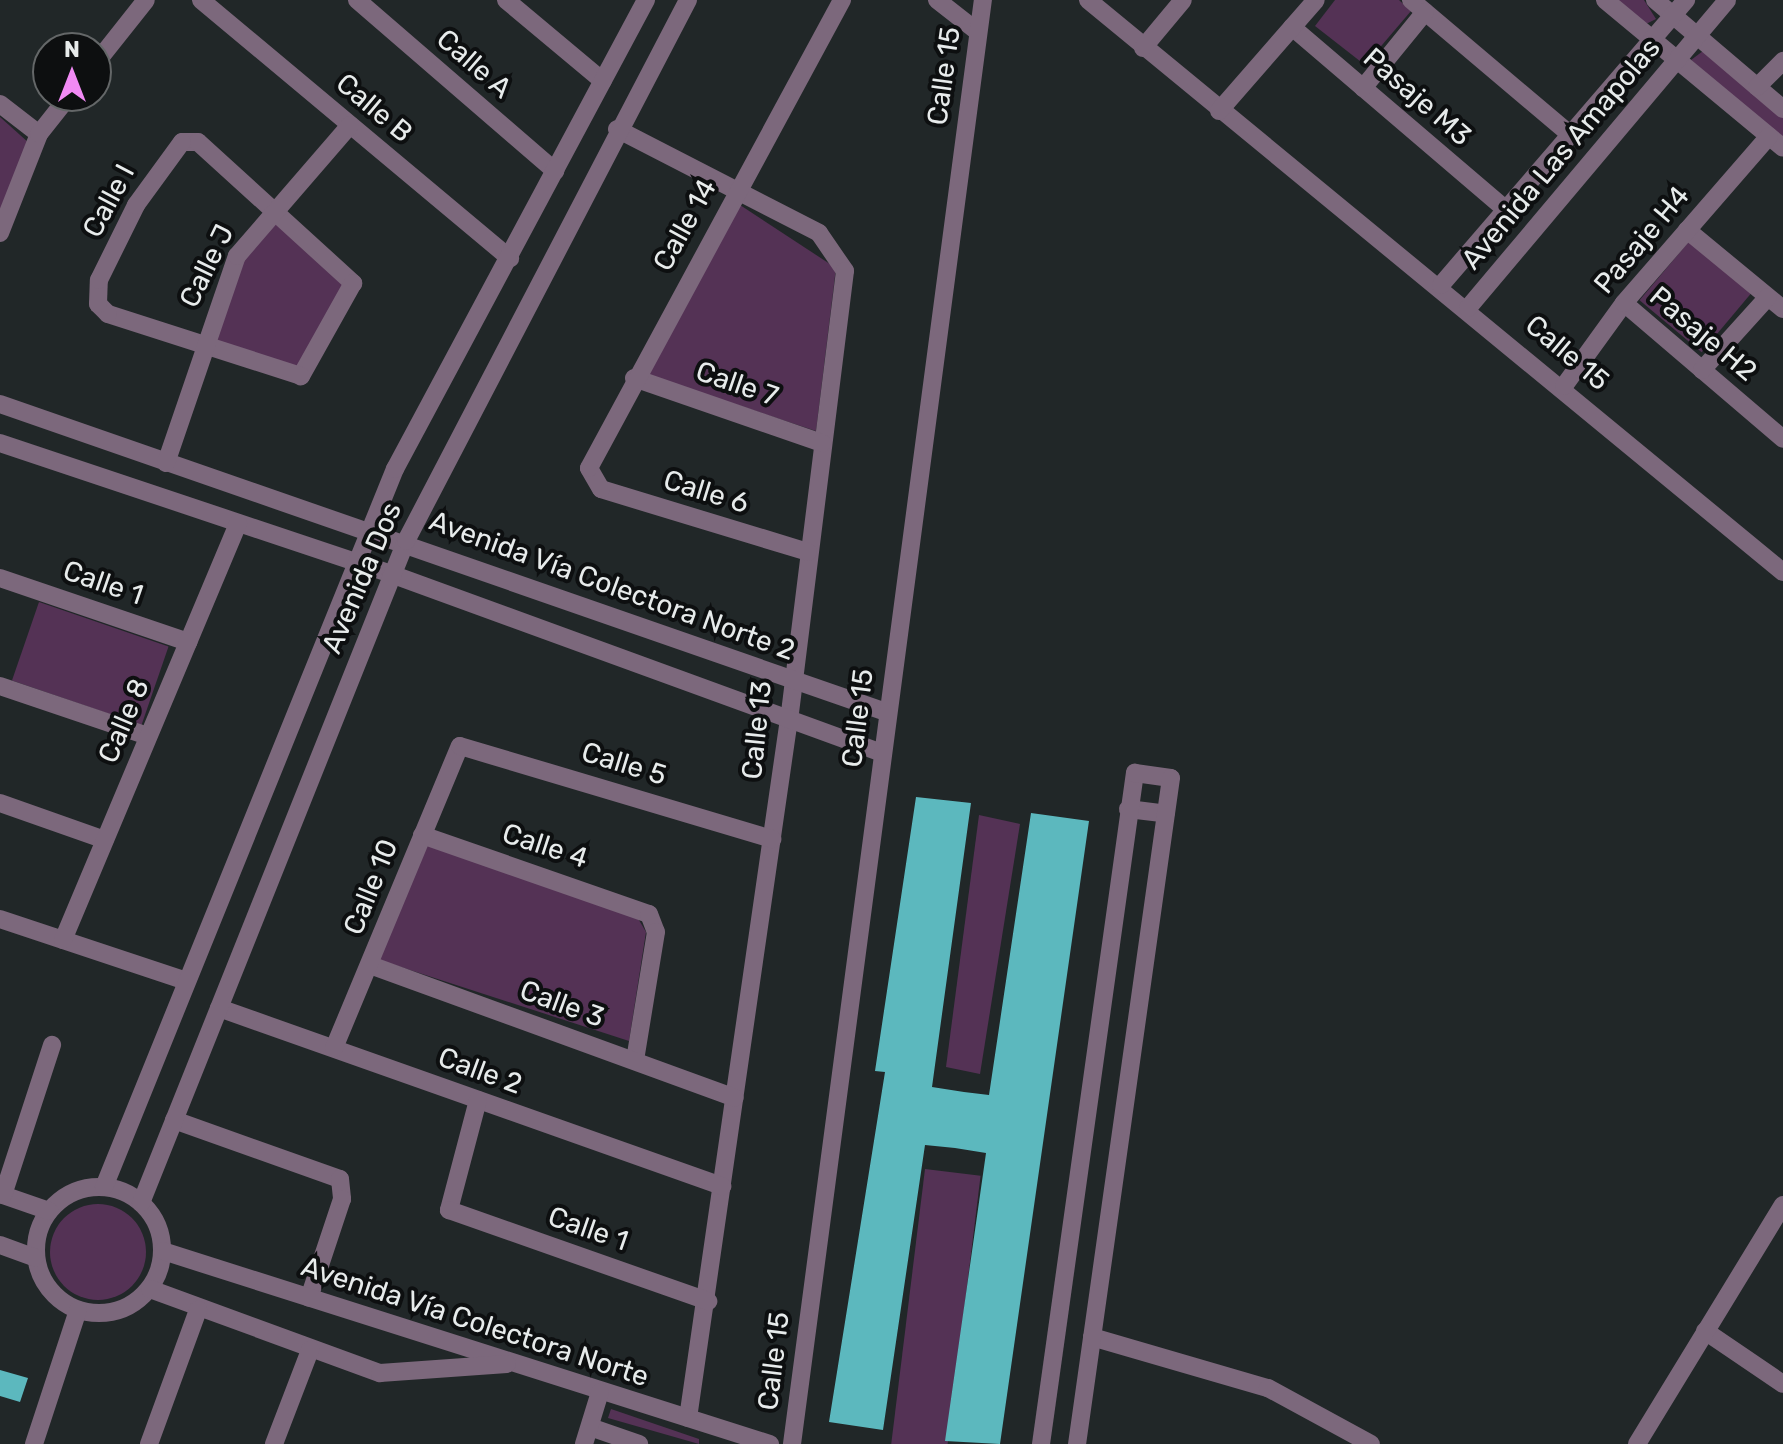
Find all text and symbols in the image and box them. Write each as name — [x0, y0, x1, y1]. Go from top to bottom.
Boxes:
street label: Calle A — [429, 22, 519, 106]
street label: Calle 15 — [920, 25, 968, 127]
street label: Avenida Las Amapolas — [1454, 31, 1668, 277]
north arrow — [32, 32, 112, 112]
text: N — [64, 36, 80, 63]
street label: Pasaje M3 — [1356, 41, 1478, 153]
street label: Calle B — [329, 67, 419, 149]
street label: Calle I — [76, 159, 142, 243]
street label: Calle 14 — [646, 173, 724, 277]
street label: Pasaje H4 — [1587, 179, 1697, 301]
street label: Calle J — [173, 219, 241, 313]
street label: Pasaje H2 — [1643, 280, 1763, 388]
street label: Calle 15 — [1518, 308, 1616, 398]
street label: Calle 7 — [692, 354, 782, 414]
street label: Calle 6 — [659, 463, 753, 521]
street label: Avenida Dos — [315, 497, 409, 659]
street label: Avenida Vía Colectora Norte 2 — [424, 504, 800, 668]
street label: Calle 1 — [59, 554, 147, 612]
street label: Calle 15 — [835, 667, 881, 769]
street label: Calle 8 — [91, 674, 157, 768]
street label: Calle 13 — [735, 679, 779, 781]
street label: Calle 5 — [578, 735, 670, 793]
street label: Calle 4 — [498, 816, 592, 876]
street label: Calle 10 — [337, 834, 405, 940]
street label: Calle 3 — [515, 973, 609, 1035]
street label: Calle 2 — [434, 1040, 526, 1102]
street label: Calle 1 — [544, 1200, 632, 1258]
street label: Avenida Vía Colectora Norte — [297, 1250, 653, 1394]
street label: Calle 15 — [751, 1310, 797, 1412]

